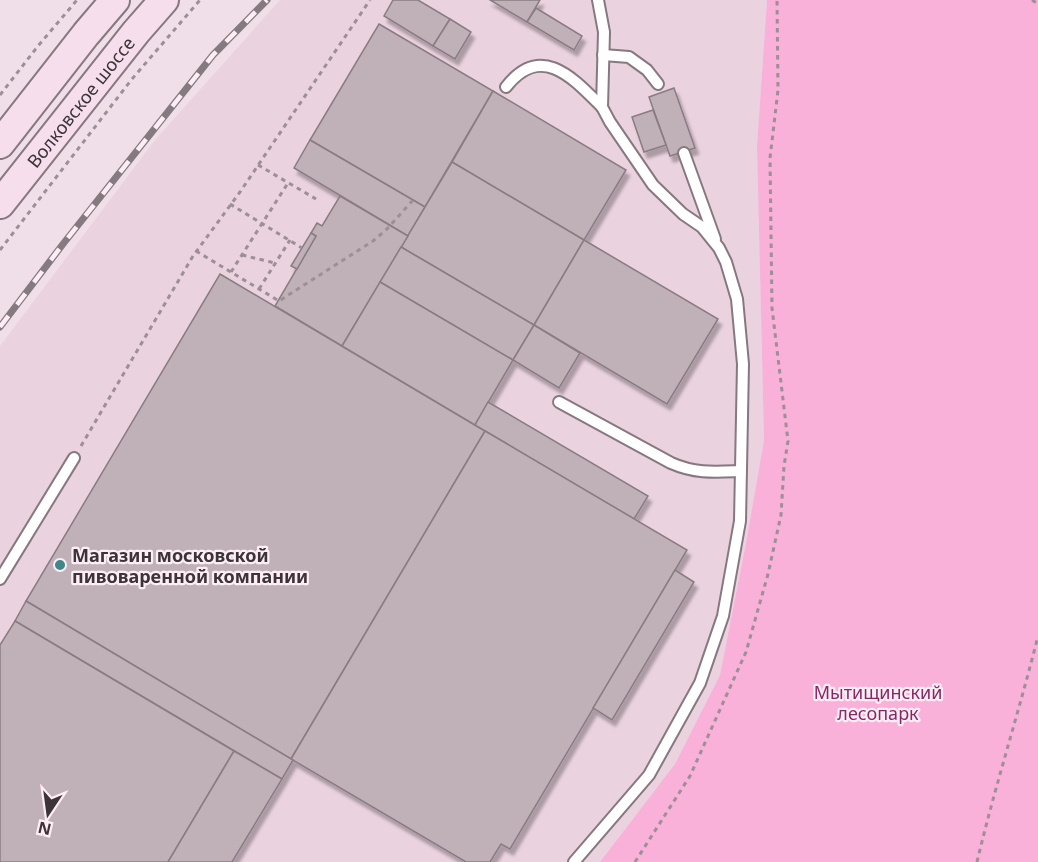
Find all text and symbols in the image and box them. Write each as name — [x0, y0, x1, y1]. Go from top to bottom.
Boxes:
street label: Волковское шоссе — [21, 32, 140, 172]
place label: Магазин московской пивоваренной компании — [72, 543, 308, 588]
marker: Магазин московской пивоваренной компании — [53, 558, 67, 572]
park label: Мытищинский лесопарк — [814, 680, 942, 725]
north arrow — [18, 784, 78, 844]
text: N — [36, 816, 53, 841]

